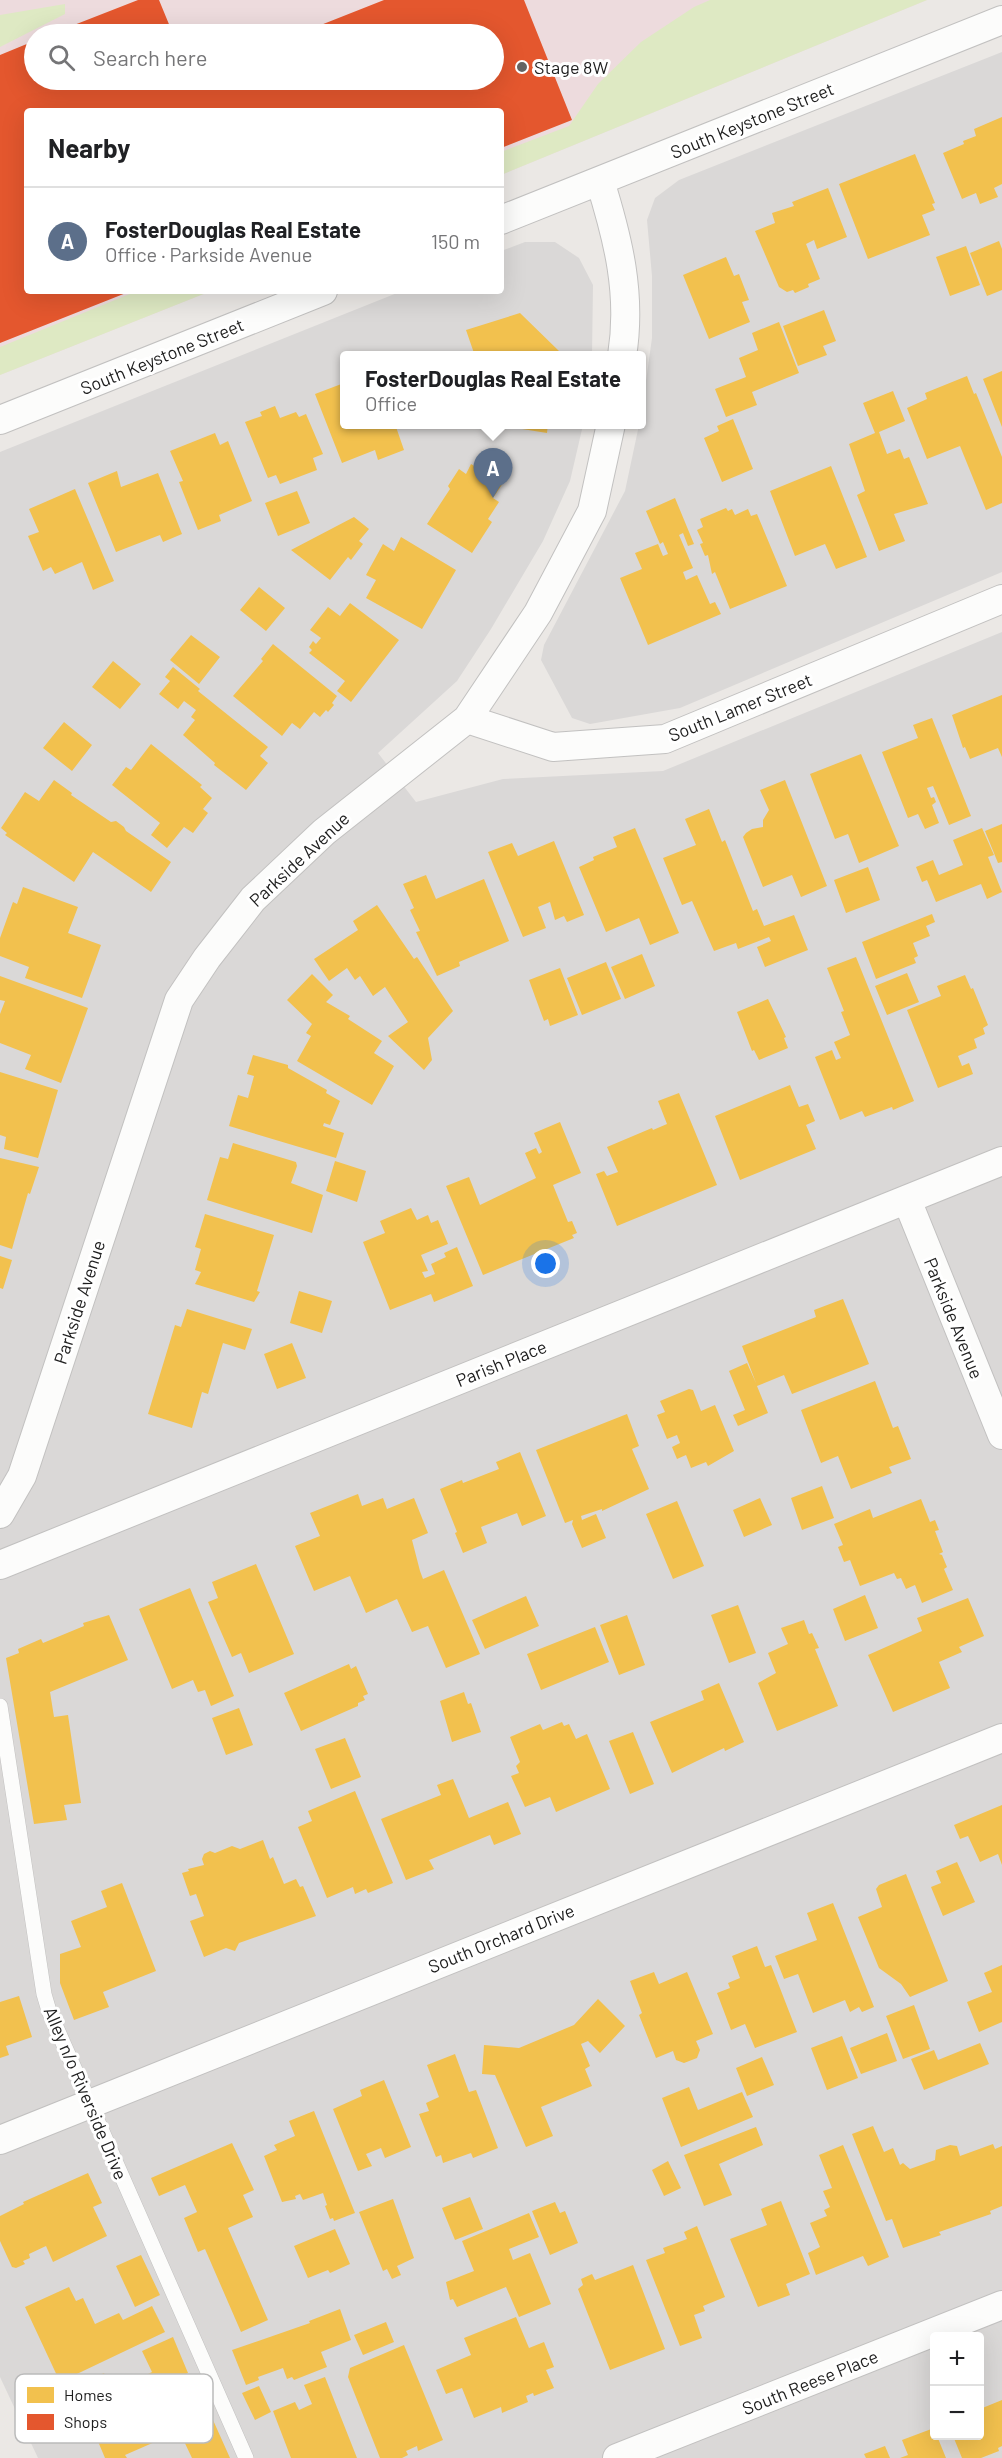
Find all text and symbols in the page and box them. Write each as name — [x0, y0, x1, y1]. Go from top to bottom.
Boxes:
search box — [24, 24, 504, 90]
icon: search — [45, 41, 78, 74]
text: Search here — [93, 44, 207, 70]
place label: Stage 8W — [534, 56, 608, 78]
marker: Stage 8W — [515, 60, 529, 74]
street label: South Keystone Street — [667, 77, 837, 163]
text: Nearby — [48, 132, 130, 163]
text: FosterDouglas Real Estate — [105, 216, 361, 242]
text: A — [61, 229, 74, 253]
text: 150 m — [431, 229, 480, 253]
text: Office · Parkside Avenue — [105, 242, 313, 266]
street label: South Keystone Street — [77, 313, 247, 399]
popup — [340, 351, 646, 429]
text: FosterDouglas Real Estate — [365, 365, 621, 391]
text: Office — [365, 391, 417, 415]
pin: A — [474, 448, 512, 498]
street label: South Lamer Street — [665, 668, 815, 746]
street label: Parkside Avenue — [244, 807, 354, 911]
street label: Parkside Avenue — [49, 1237, 109, 1367]
your location — [531, 1249, 560, 1278]
street label: Parkside Avenue — [920, 1254, 988, 1382]
street label: Parish Place — [452, 1335, 550, 1391]
street label: South Orchard Drive — [425, 1899, 577, 1977]
street label: Alley n/o Riverside Drive — [40, 2003, 132, 2183]
map controls — [930, 2332, 984, 2440]
button: + — [930, 2332, 984, 2386]
street label: South Reese Place — [739, 2345, 881, 2419]
legend — [15, 2374, 213, 2443]
text: Homes — [64, 2385, 112, 2404]
button: − — [930, 2386, 984, 2440]
text: Shops — [64, 2412, 107, 2431]

